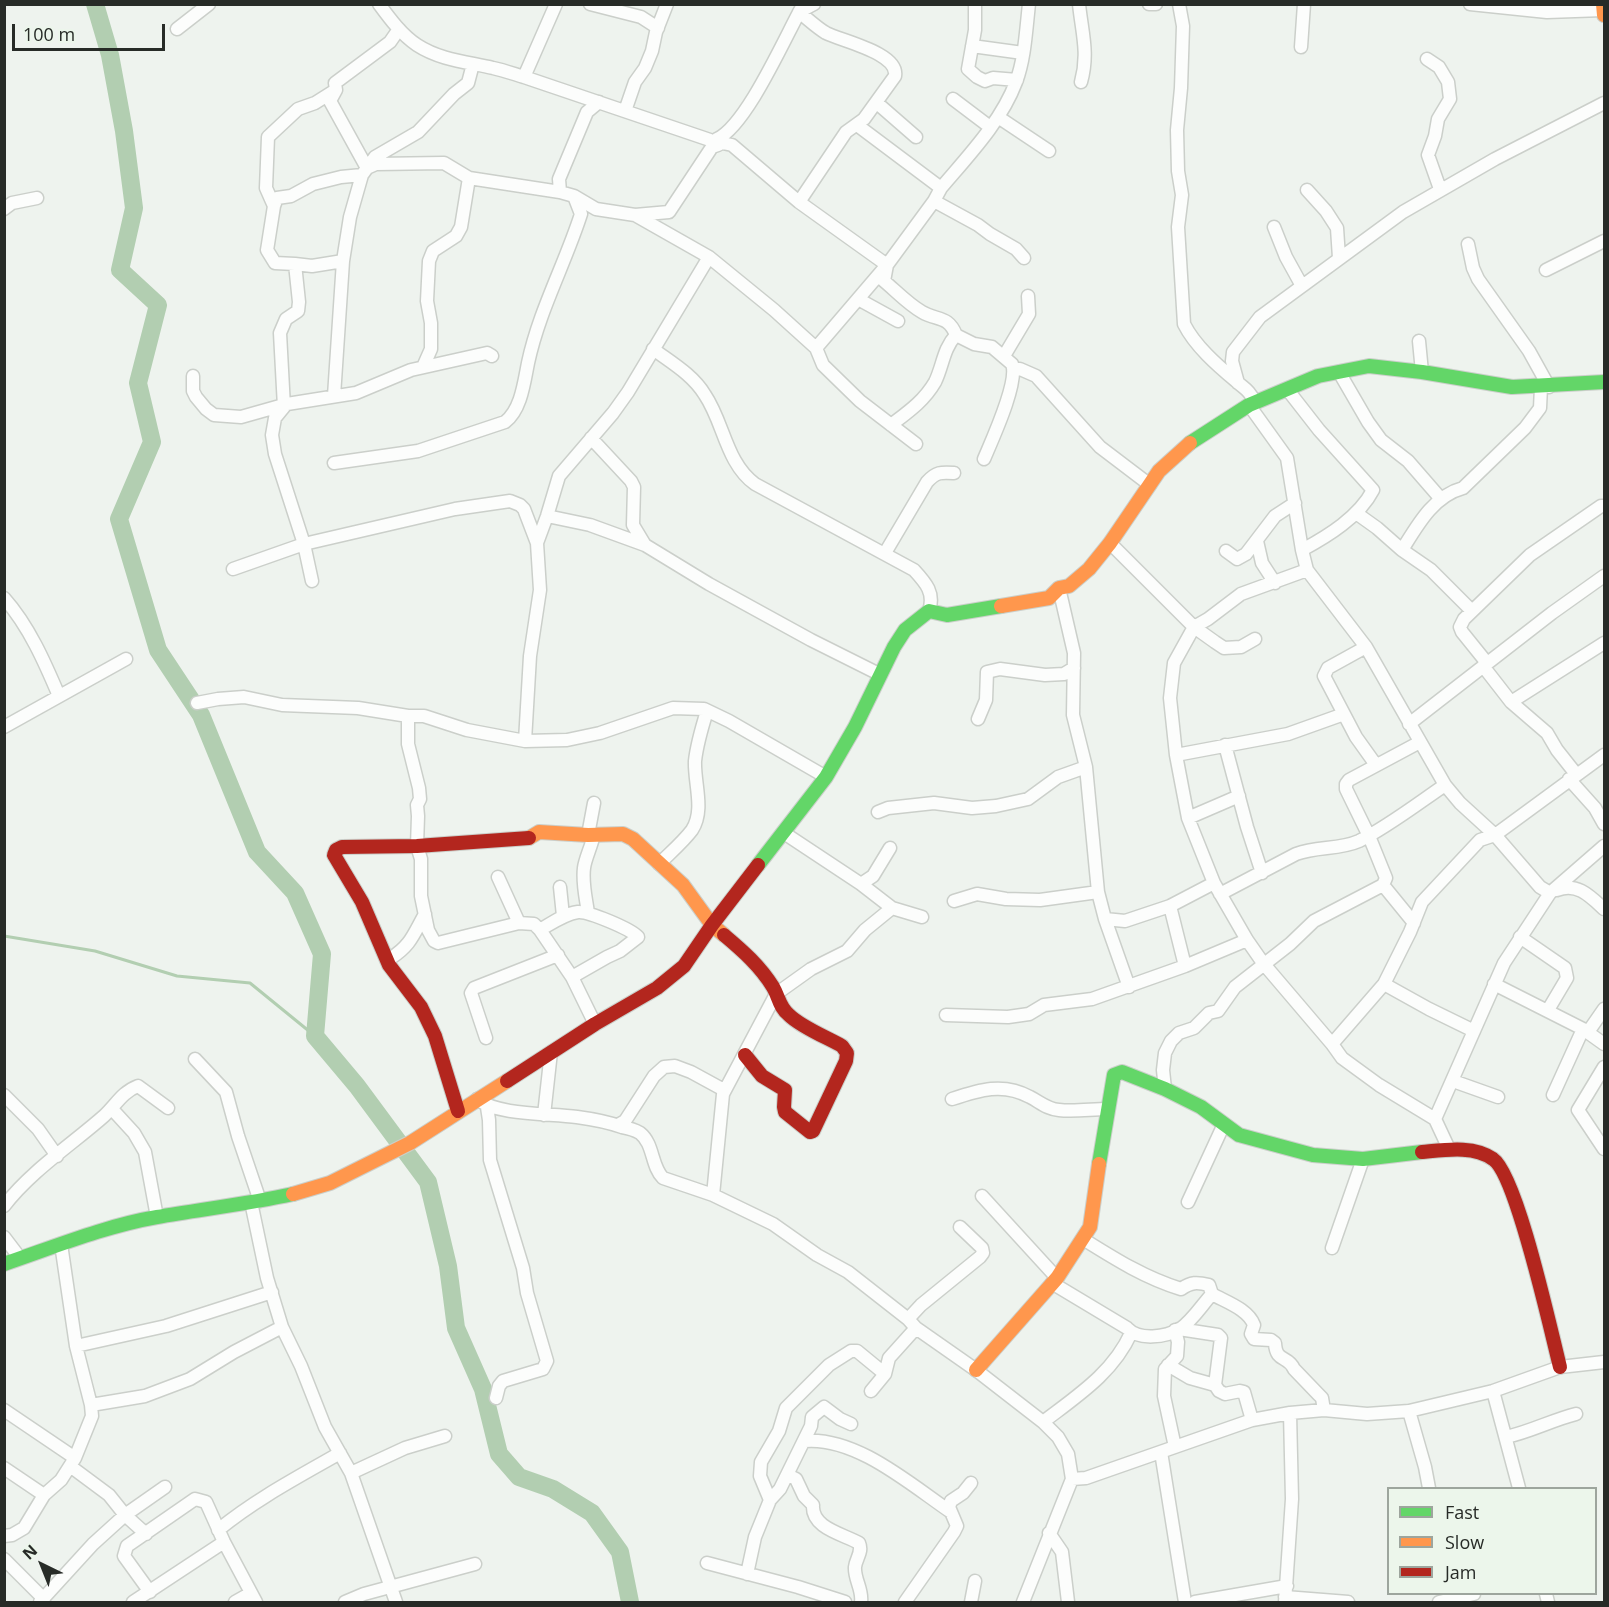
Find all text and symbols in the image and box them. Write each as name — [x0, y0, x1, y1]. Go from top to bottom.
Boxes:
scale bar — [15, 12, 168, 50]
text: 100 m — [23, 22, 75, 46]
legend — [1387, 1487, 1597, 1595]
text: Fast — [1445, 1500, 1479, 1524]
text: Slow — [1445, 1530, 1484, 1554]
north arrow — [12, 1535, 72, 1595]
text: N — [17, 1539, 42, 1564]
text: Jam — [1445, 1560, 1477, 1584]

